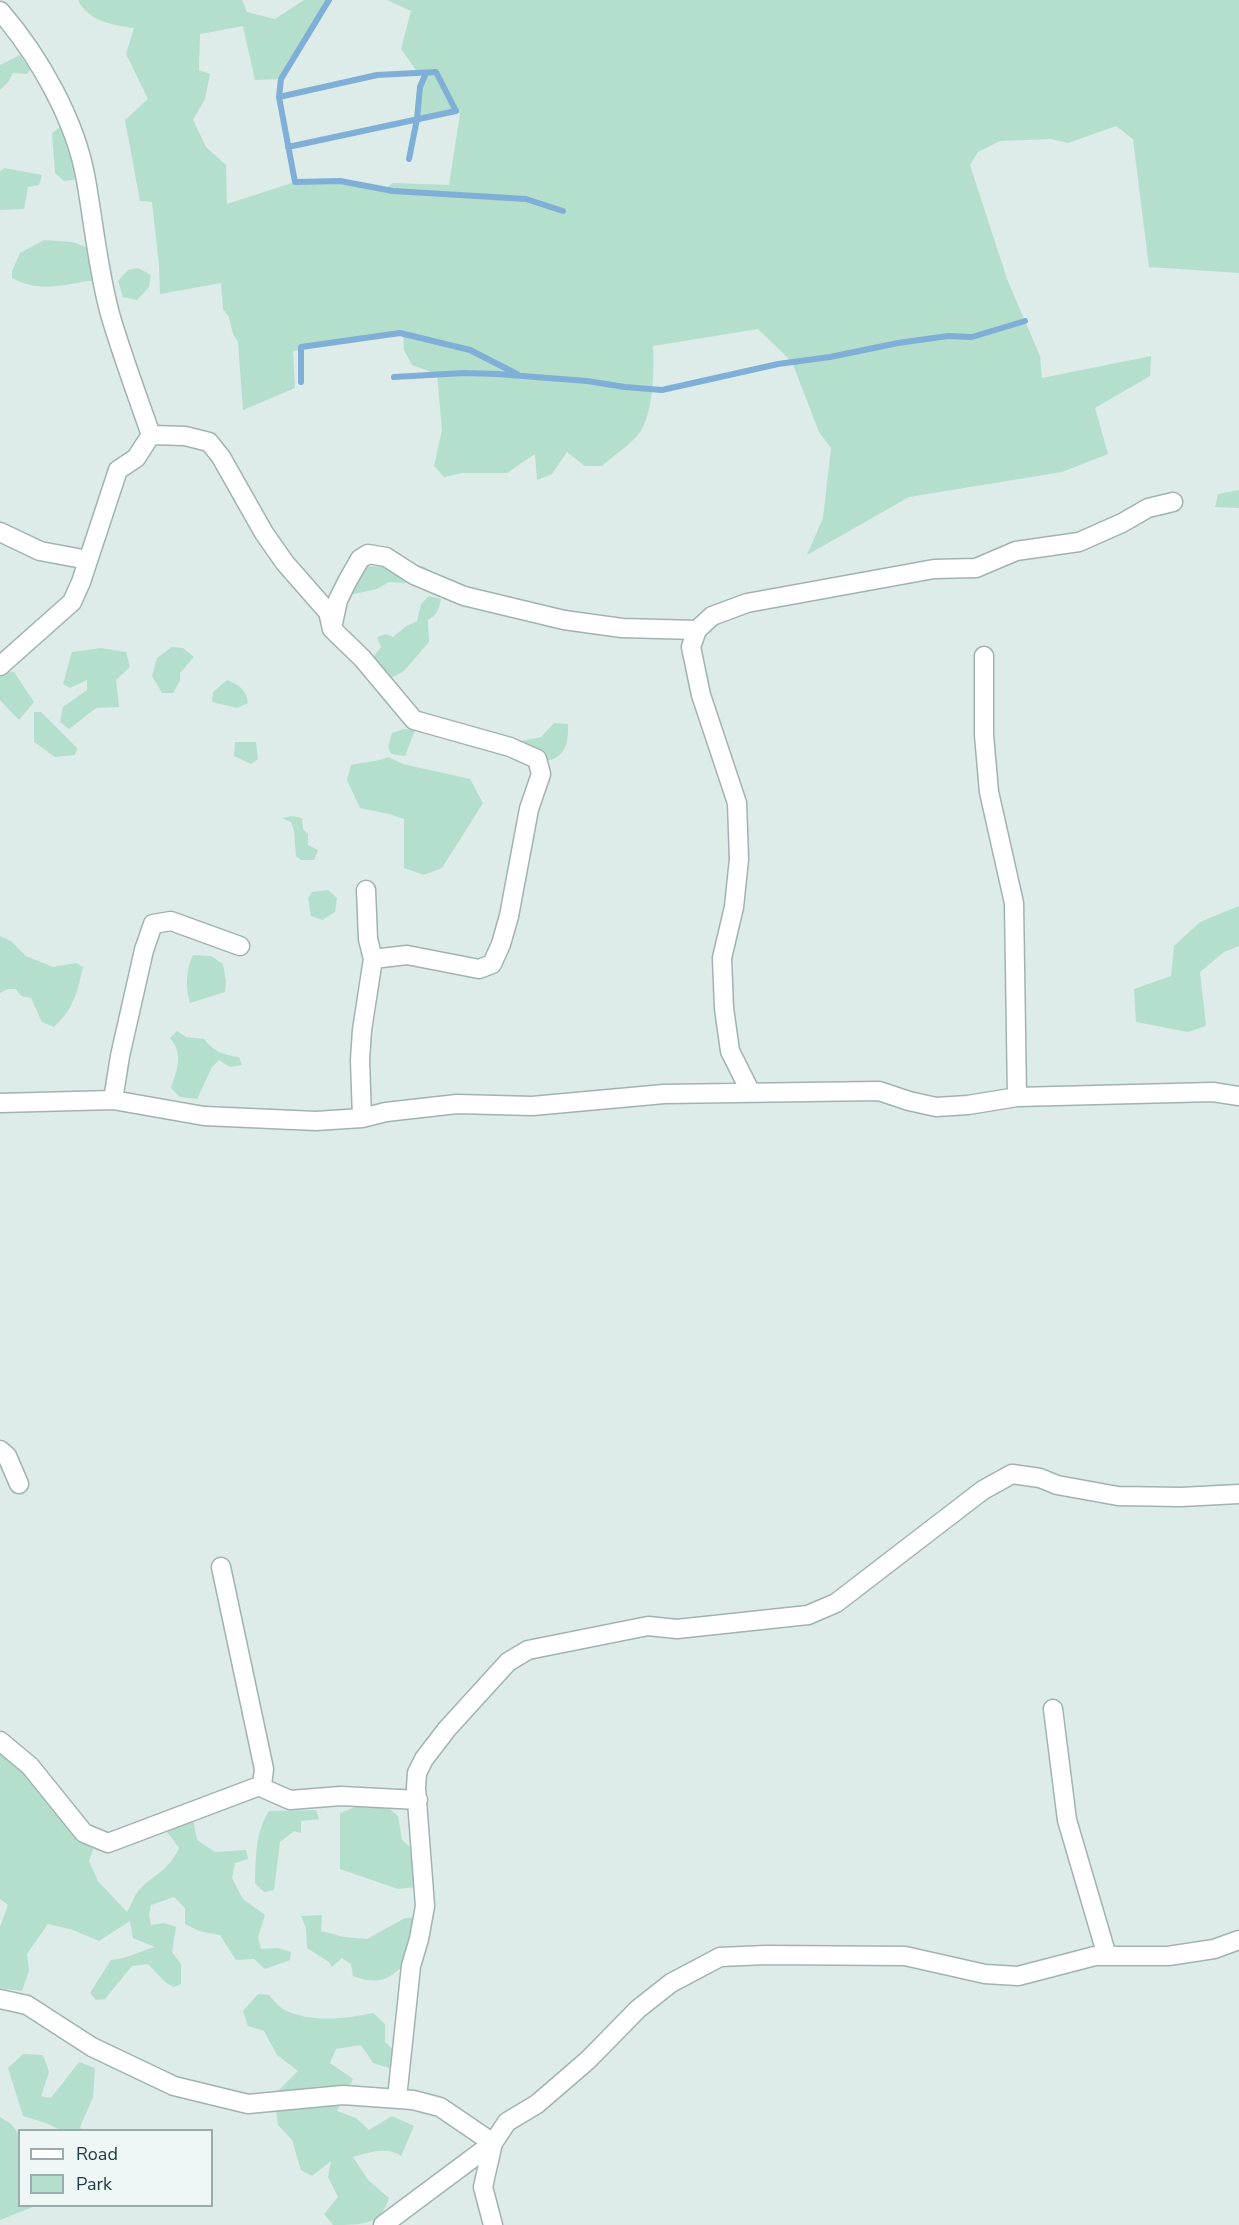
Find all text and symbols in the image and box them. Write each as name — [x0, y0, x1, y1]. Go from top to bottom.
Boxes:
legend — [18, 2129, 213, 2207]
text: Road — [76, 2142, 118, 2166]
text: Park — [76, 2172, 112, 2196]

